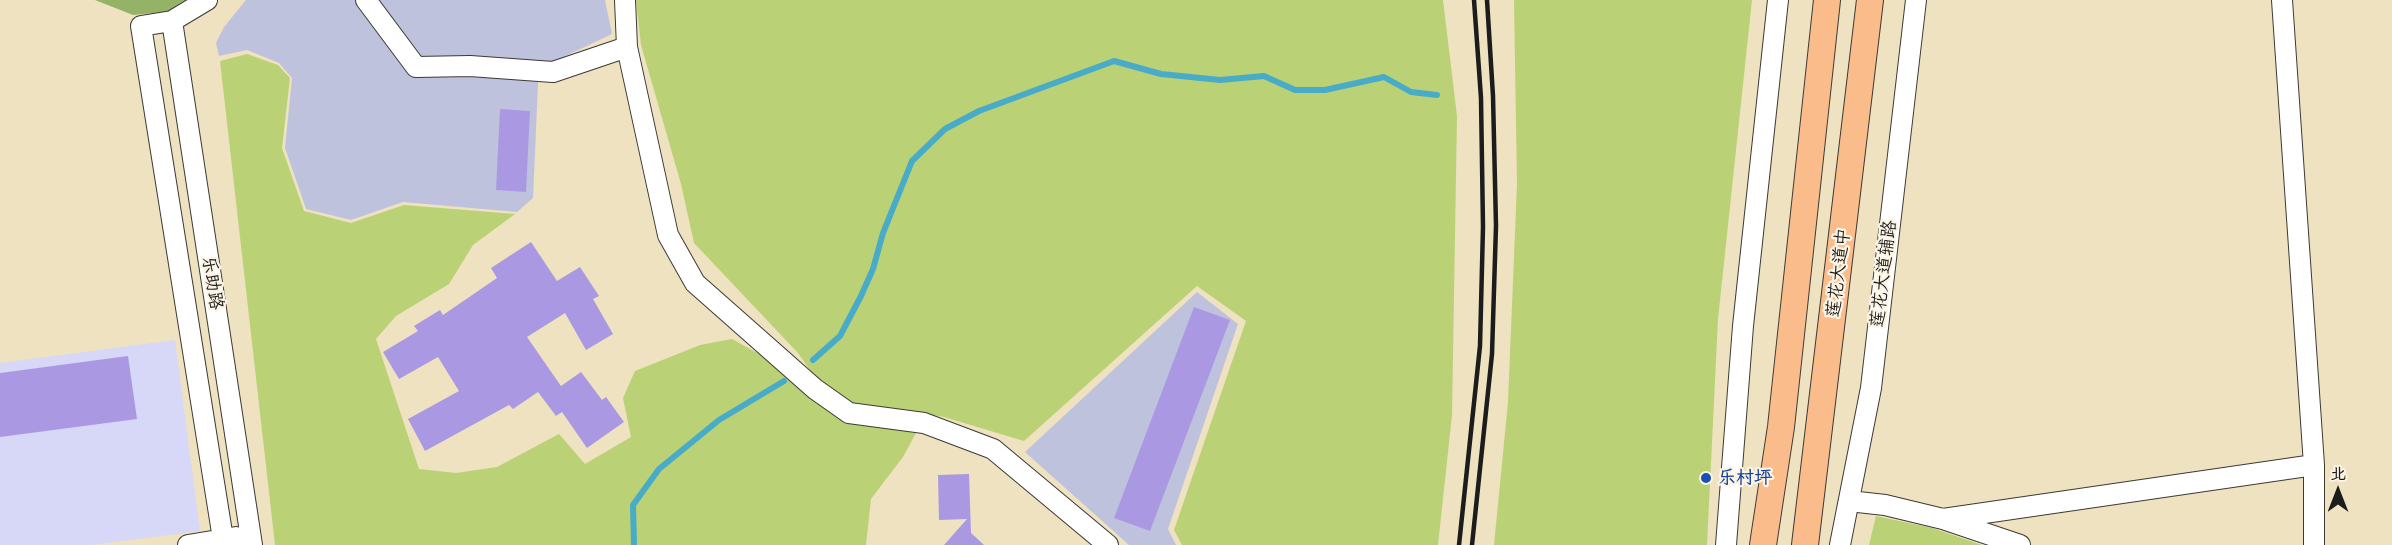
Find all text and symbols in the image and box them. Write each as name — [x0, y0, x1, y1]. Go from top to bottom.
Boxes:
street label: 莲花大道辅路 — [1867, 219, 1901, 329]
street label: 莲花大道中 — [1823, 227, 1855, 319]
street label: 乐助路 — [197, 255, 227, 311]
north arrow — [2308, 461, 2368, 521]
text: 北 — [2330, 462, 2346, 484]
place label: 乐村坪 — [1718, 467, 1772, 489]
marker: 乐村坪 — [1699, 471, 1713, 485]

